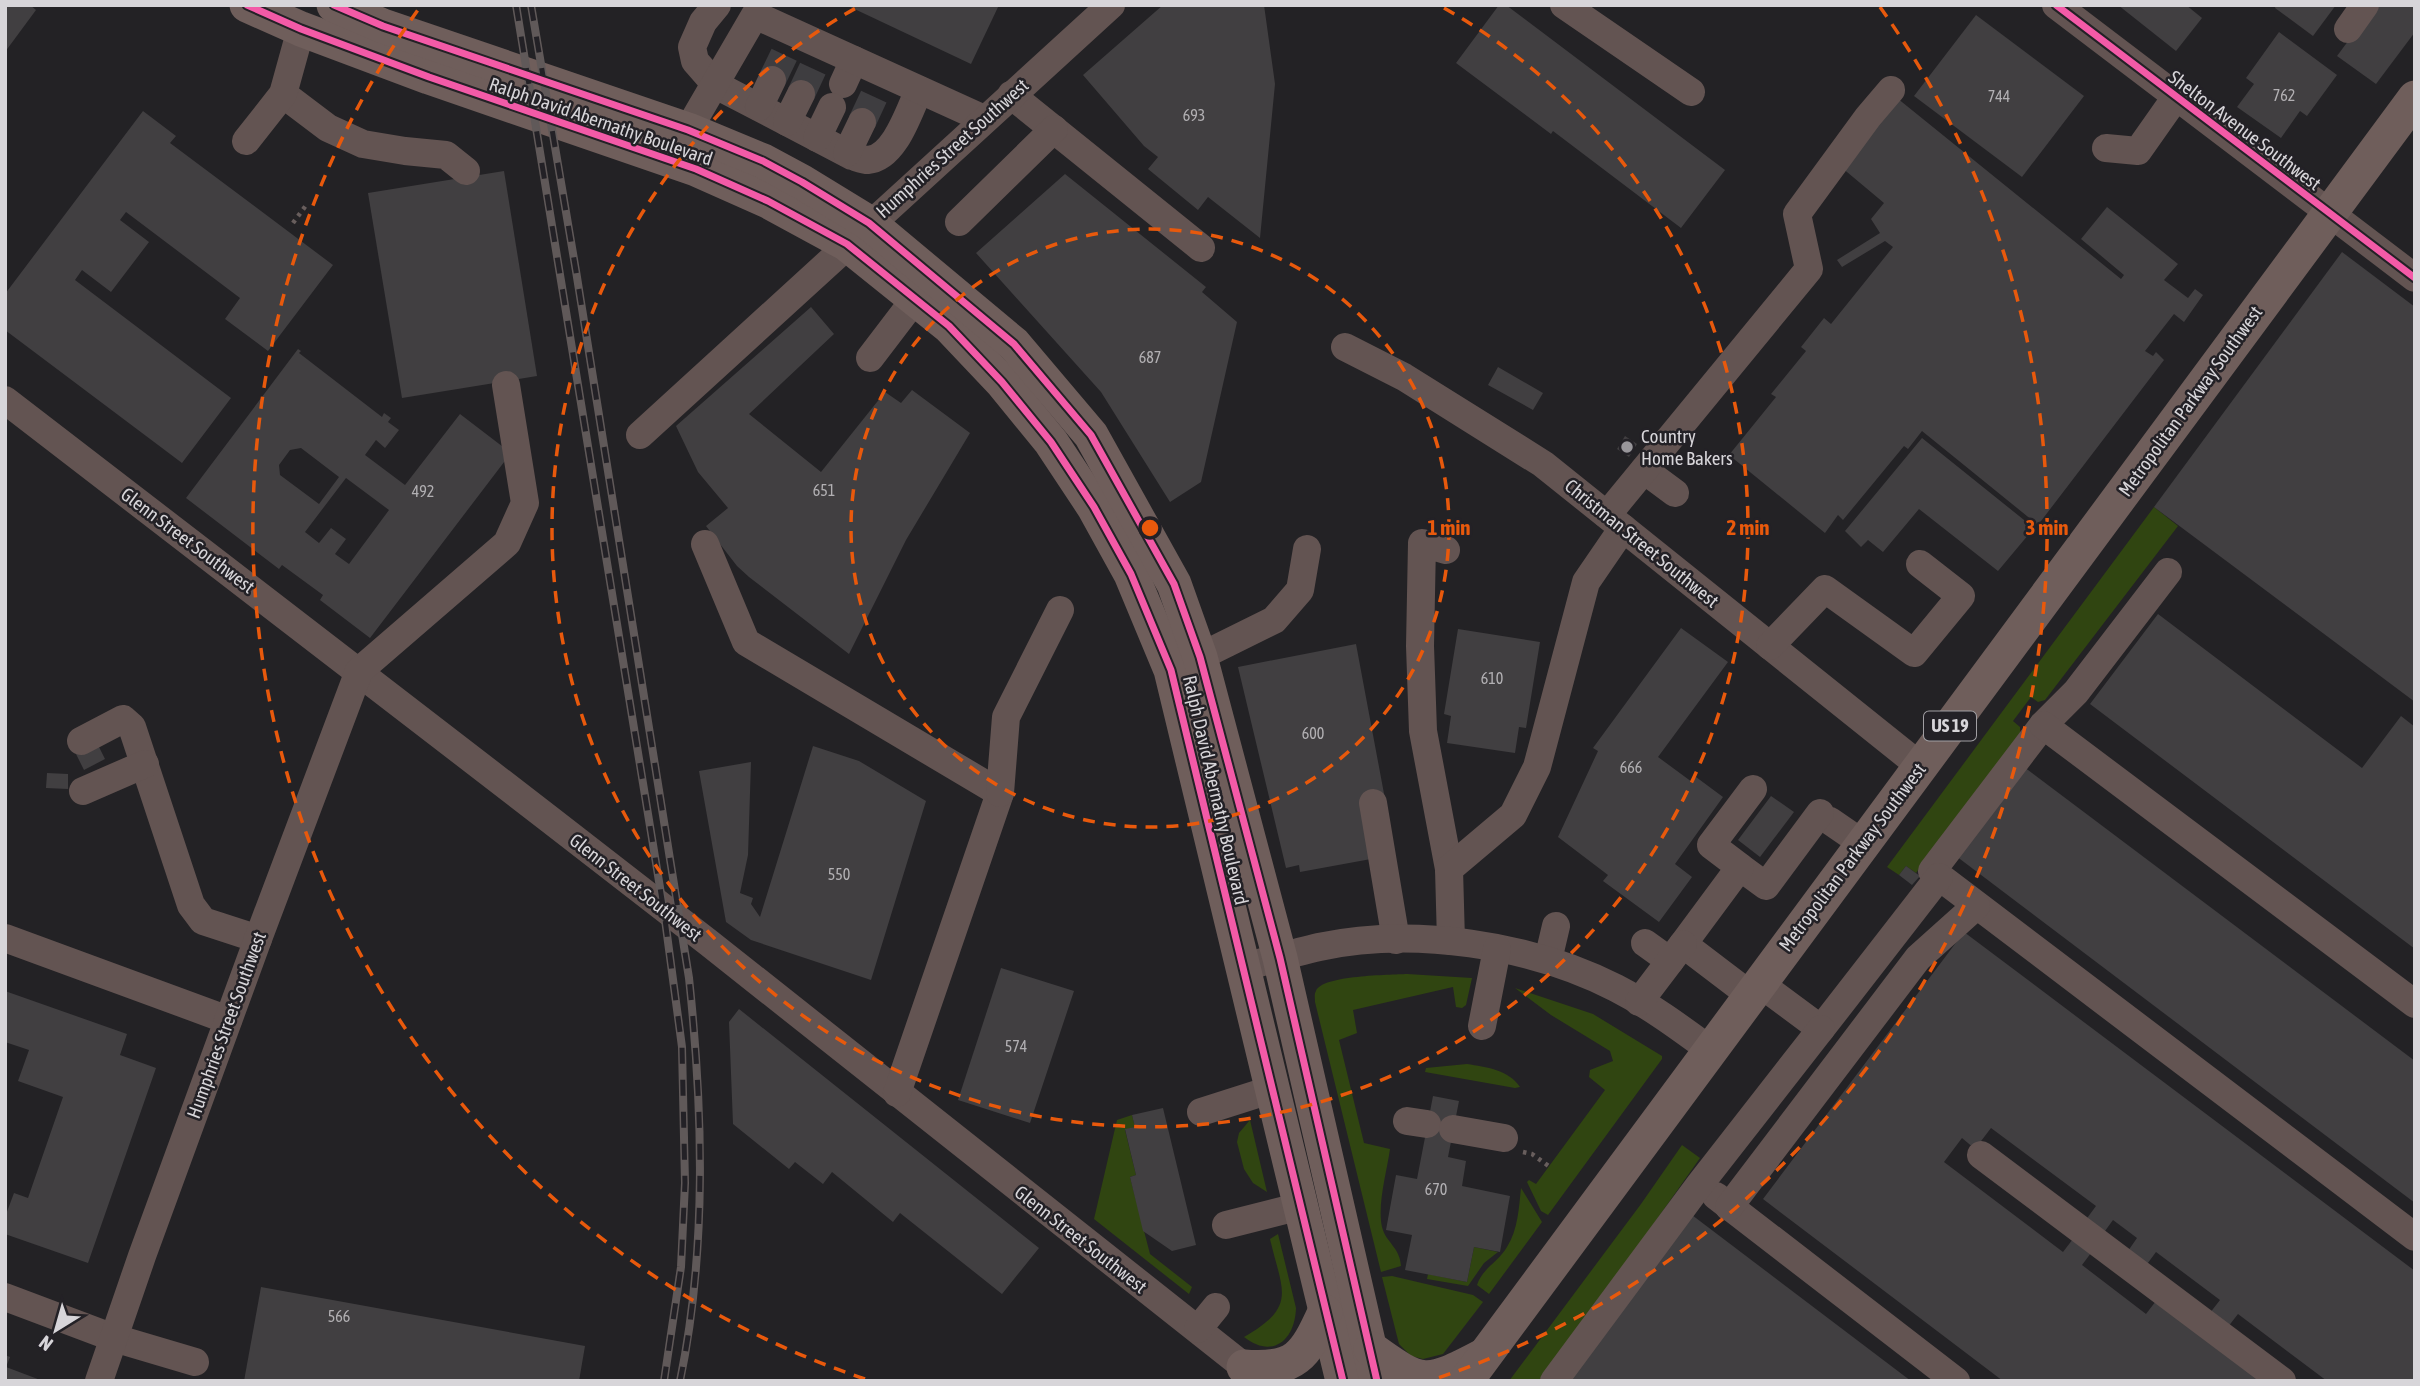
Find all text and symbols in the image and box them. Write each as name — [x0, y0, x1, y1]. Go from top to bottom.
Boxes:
street label: Shelton Avenue Southwest — [2165, 66, 2325, 194]
street label: Ralph David Abernathy Boulevard — [486, 72, 716, 170]
street label: Humphries Street Southwest — [871, 74, 1033, 222]
house number: 762 — [2273, 86, 2295, 104]
house number: 744 — [1988, 87, 2010, 105]
house number: 693 — [1183, 106, 1205, 124]
street label: Metropolitan Parkway Southwest — [2114, 302, 2266, 500]
house number: 687 — [1139, 348, 1161, 366]
place label: Country Home Bakers — [1641, 425, 1733, 469]
marker: Country Home Bakers — [1619, 439, 1635, 455]
street label: Christman Street Southwest — [1561, 474, 1723, 612]
house number: 651 — [813, 481, 835, 499]
house number: 492 — [412, 482, 434, 500]
street label: Glenn Street Southwest — [117, 483, 259, 597]
text: 1 min — [1428, 515, 1470, 539]
text: 2 min — [1727, 515, 1769, 539]
text: 3 min — [2026, 515, 2068, 539]
centre of rings — [1138, 516, 1162, 540]
house number: 610 — [1481, 669, 1503, 687]
street label: Ralph David Abernathy Boulevard — [1179, 673, 1253, 907]
road number: US 19 — [1924, 712, 1976, 740]
house number: 600 — [1302, 724, 1324, 742]
house number: 666 — [1620, 758, 1642, 776]
street label: Metropolitan Parkway Southwest — [1774, 759, 1930, 955]
street label: Glenn Street Southwest — [566, 829, 706, 945]
house number: 550 — [828, 865, 850, 883]
street label: Humphries Street Southwest — [182, 929, 270, 1121]
house number: 574 — [1005, 1037, 1027, 1055]
house number: 670 — [1425, 1180, 1447, 1198]
street label: Glenn Street Southwest — [1011, 1181, 1151, 1297]
north arrow — [21, 1295, 91, 1365]
house number: 566 — [328, 1307, 350, 1325]
text: N — [35, 1331, 57, 1356]

